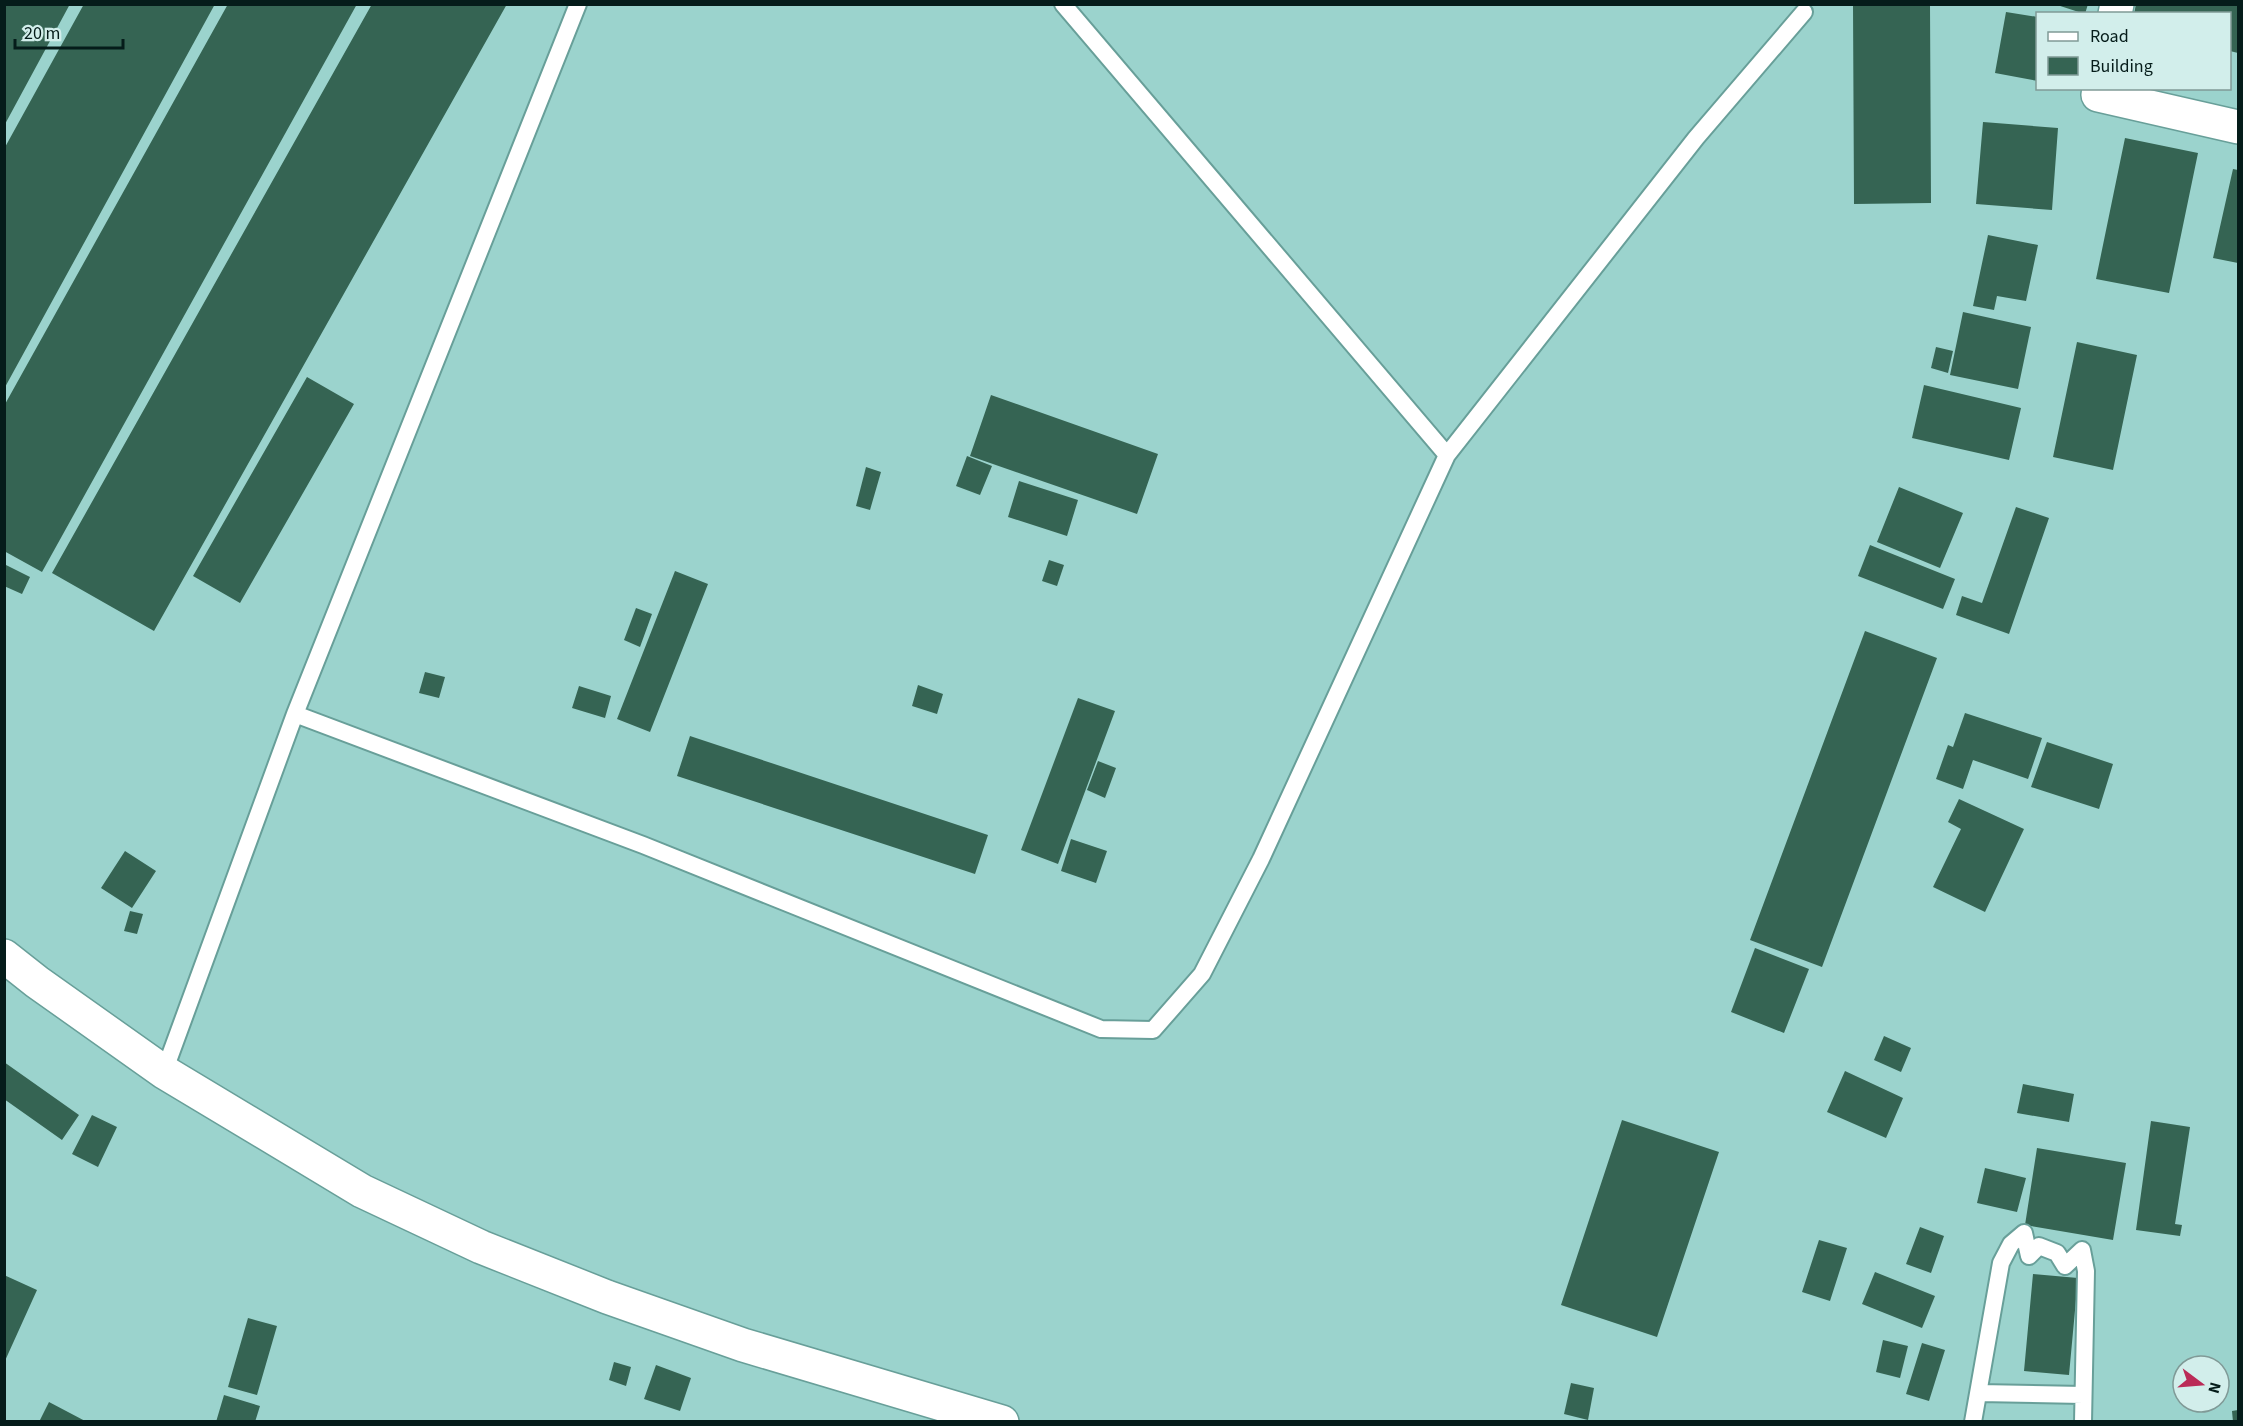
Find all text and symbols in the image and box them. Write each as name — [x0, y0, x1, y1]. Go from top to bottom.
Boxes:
scale bar — [15, 12, 123, 50]
legend — [2036, 12, 2231, 90]
text: 20 m — [24, 21, 60, 46]
text: Road — [2090, 24, 2129, 49]
text: Building — [2090, 54, 2153, 79]
north arrow — [2171, 1354, 2231, 1414]
text: N — [2202, 1380, 2226, 1396]

